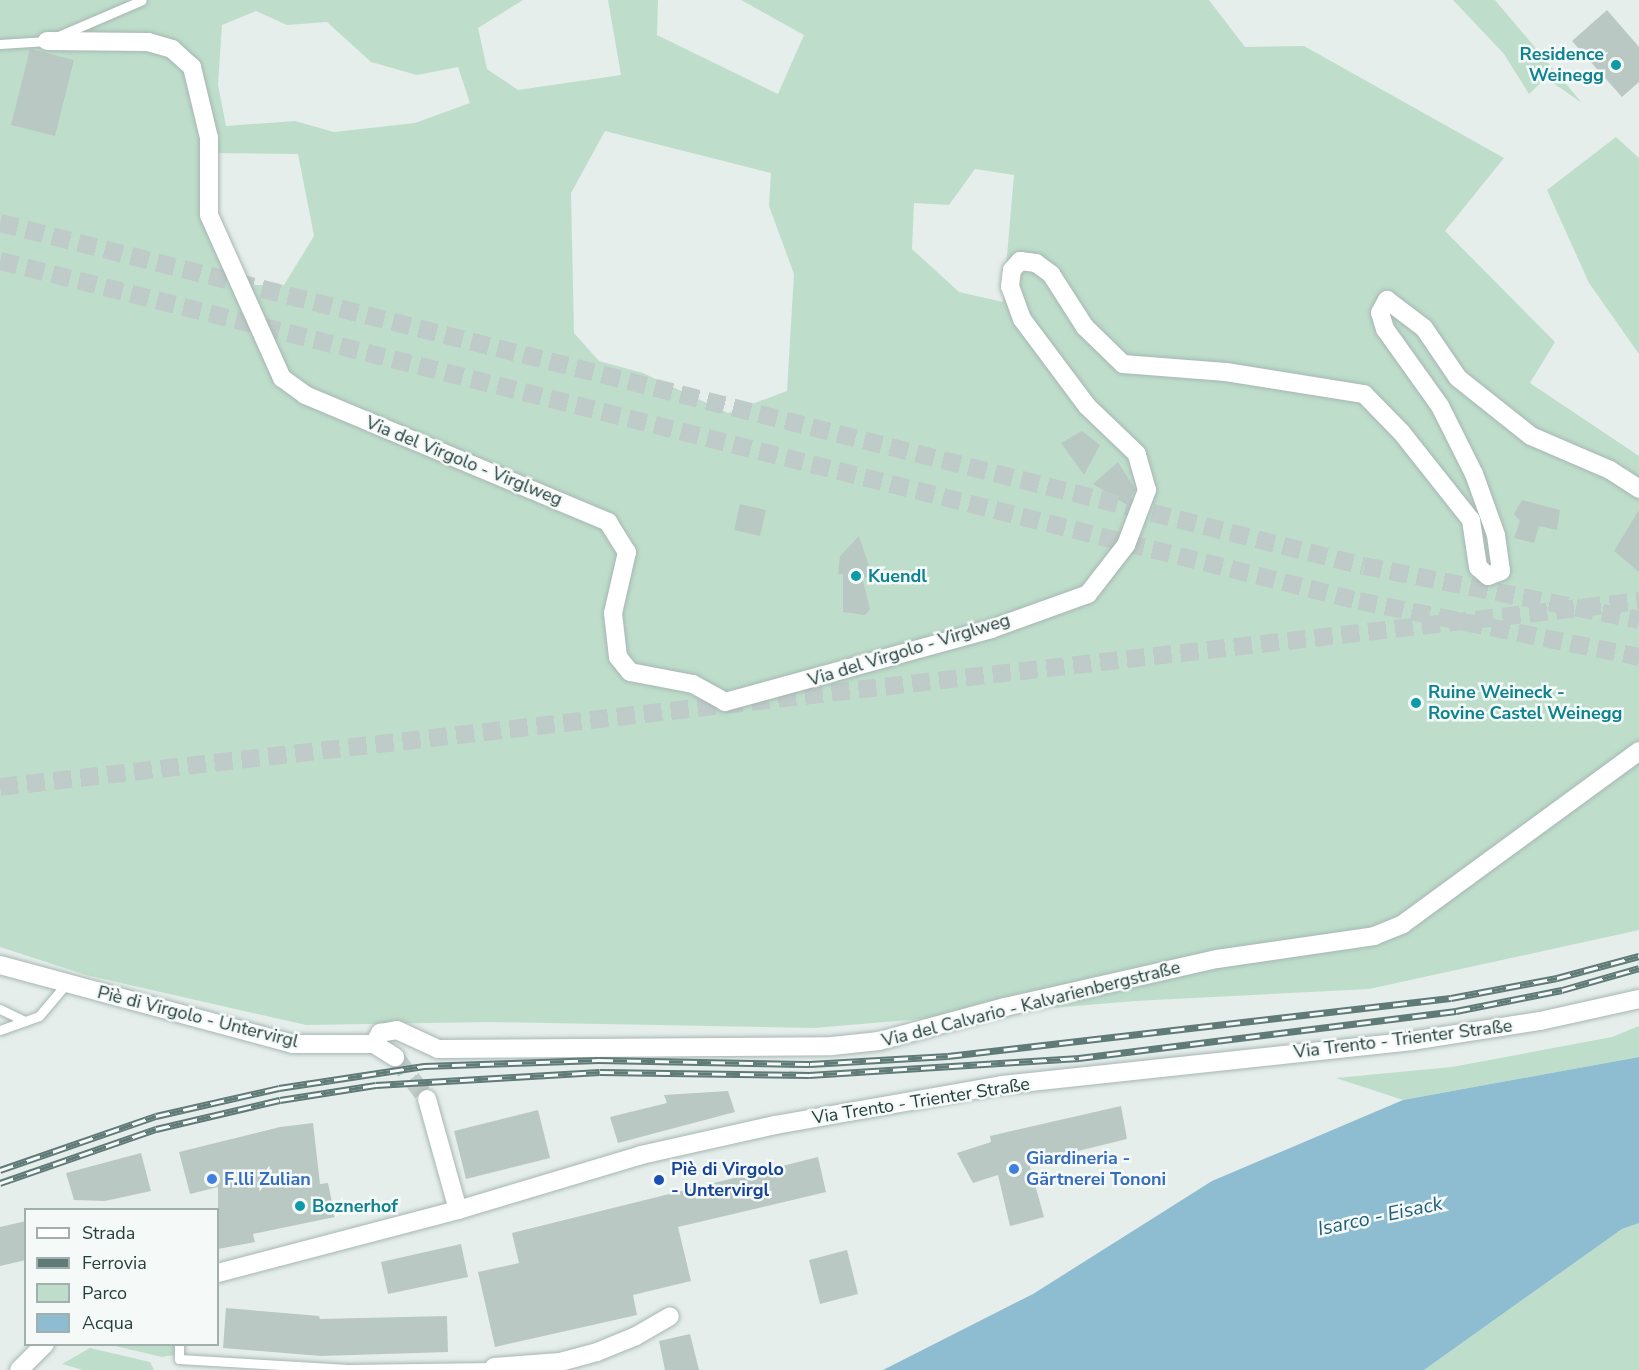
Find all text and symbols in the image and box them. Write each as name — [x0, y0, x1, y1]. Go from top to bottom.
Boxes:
place label: Residence Weinegg — [1520, 44, 1604, 86]
marker: Residence Weinegg — [1609, 58, 1623, 72]
street label: Via del Virgolo - Virglweg — [363, 412, 565, 510]
place label: Kuendl — [868, 565, 927, 587]
marker: Kuendl — [849, 569, 863, 583]
street label: Via del Virgolo - Virglweg — [805, 609, 1013, 691]
place label: Ruine Weineck - Rovine Castel Weinegg — [1428, 682, 1622, 724]
marker: Ruine Weineck - Rovine Castel Weinegg — [1409, 696, 1423, 710]
street label: Via del Calvario - Kalvarienbergstraße — [880, 956, 1182, 1052]
street label: Piè di Virgolo - Untervirgl — [95, 982, 301, 1052]
street label: Via Trento - Trienter Straße — [1292, 1015, 1514, 1063]
street label: Via Trento - Trienter Straße — [811, 1073, 1031, 1129]
place label: Giardineria - Gärtnerei Tononi — [1026, 1148, 1166, 1190]
place label: Piè di Virgolo - Untervirgl — [671, 1159, 784, 1202]
marker: Giardineria - Gärtnerei Tononi — [1007, 1162, 1021, 1176]
place label: F.lli Zulian — [224, 1168, 311, 1190]
marker: F.lli Zulian — [205, 1172, 219, 1186]
marker: Piè di Virgolo - Untervirgl — [652, 1173, 666, 1187]
water label: Isarco - Eisack — [1315, 1191, 1445, 1241]
place label: Boznerhof — [312, 1195, 398, 1217]
marker: Boznerhof — [293, 1199, 307, 1213]
legend — [24, 1208, 219, 1346]
text: Strada — [82, 1221, 135, 1245]
text: Ferrovia — [82, 1251, 147, 1275]
text: Parco — [82, 1281, 127, 1305]
text: Acqua — [82, 1311, 133, 1335]

